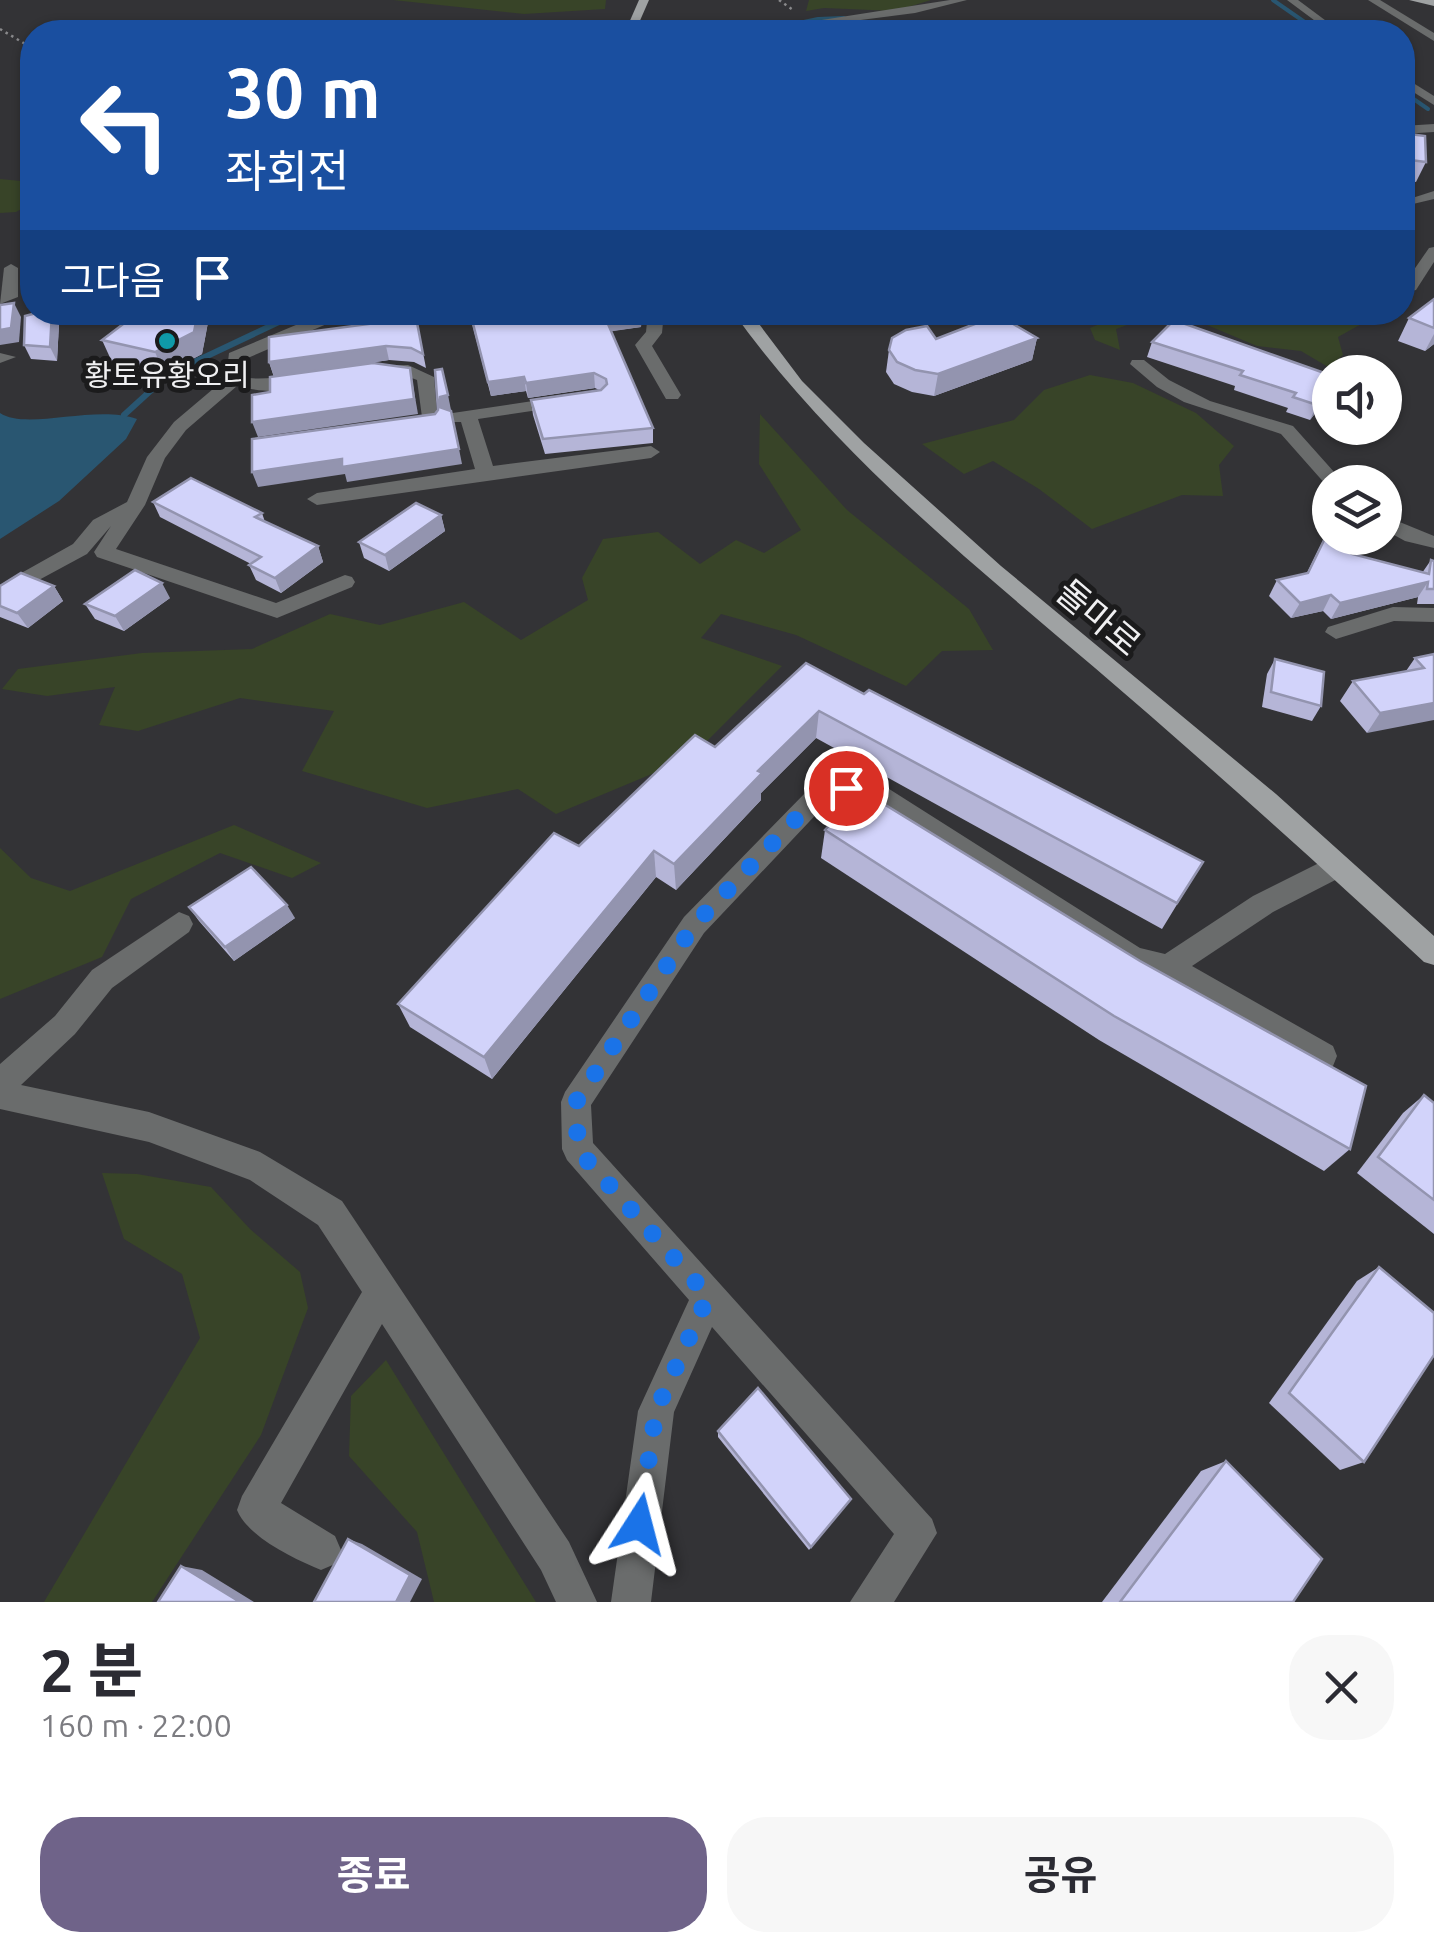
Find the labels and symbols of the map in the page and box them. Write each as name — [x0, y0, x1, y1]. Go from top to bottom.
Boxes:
marker: 황토유황오리 — [156, 330, 178, 352]
place label: 황토유황오리 — [84, 358, 250, 392]
street label: 돌마로 — [1049, 571, 1149, 663]
pin — [804, 746, 889, 831]
position arrow — [587, 1472, 691, 1576]

